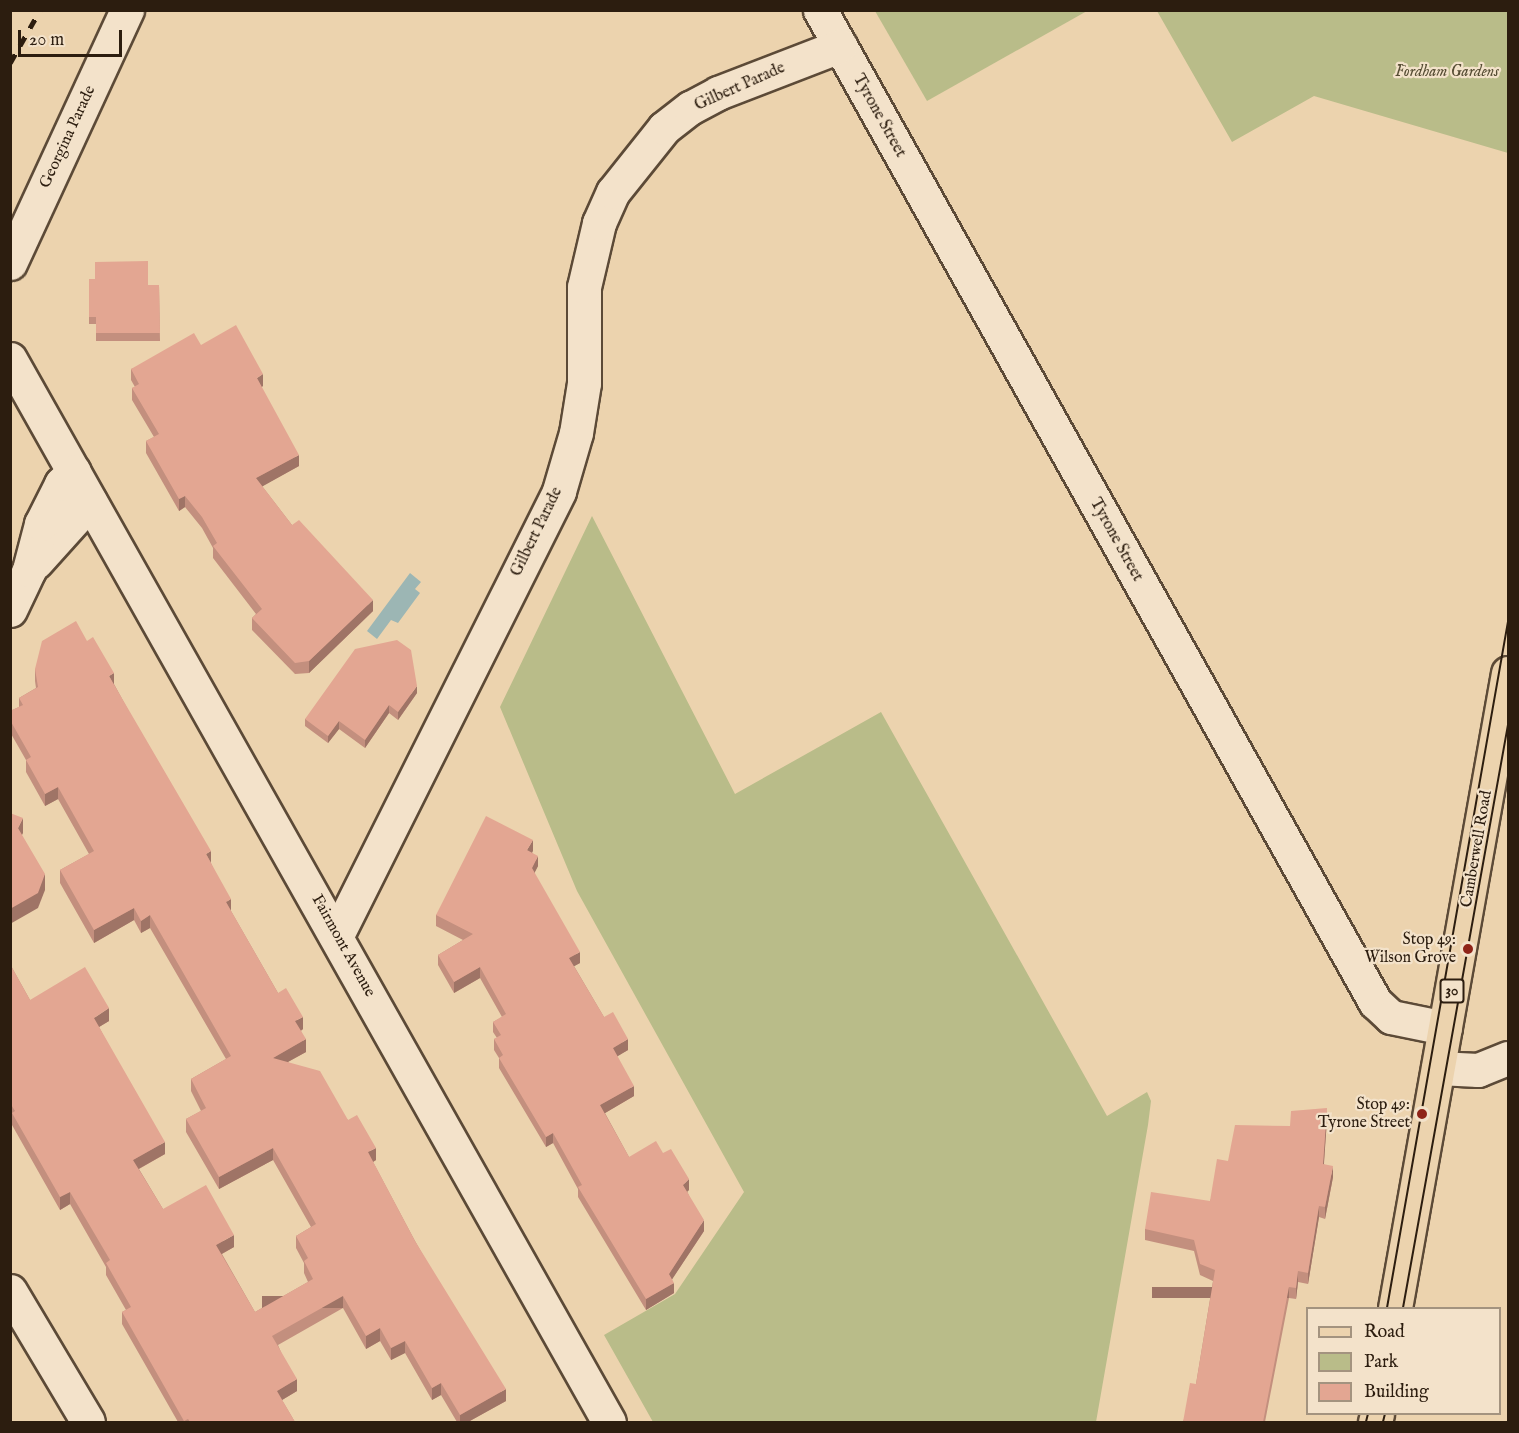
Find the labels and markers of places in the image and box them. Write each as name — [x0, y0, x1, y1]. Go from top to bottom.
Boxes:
place label: Stop 49: Wilson Grove — [1364, 930, 1456, 968]
marker: Stop 49: Wilson Grove — [1461, 942, 1475, 956]
place label: Stop 49: Tyrone Street — [1318, 1095, 1410, 1133]
marker: Stop 49: Tyrone Street — [1415, 1107, 1429, 1121]

